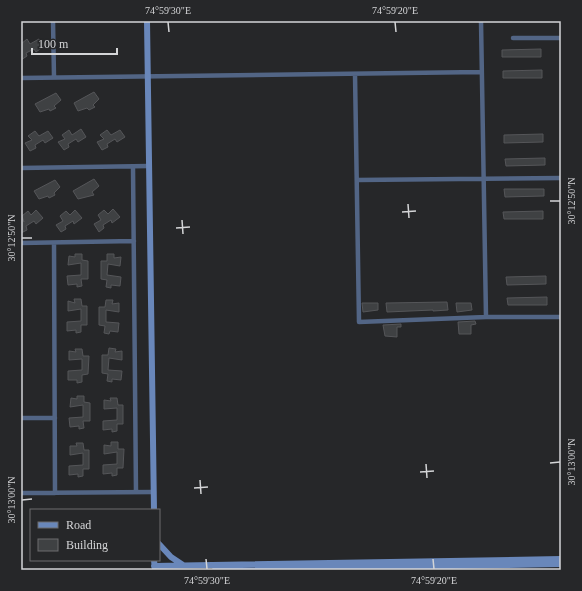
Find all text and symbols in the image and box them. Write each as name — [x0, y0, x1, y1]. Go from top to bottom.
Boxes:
text: 74°59'30"E — [145, 5, 191, 16]
text: 74°59'20"E — [372, 5, 418, 16]
scale bar — [32, 30, 117, 56]
text: 100 m — [38, 37, 69, 51]
text: 30°12'50"N — [566, 177, 577, 225]
text: 30°12'50"N — [6, 214, 17, 262]
text: 30°13'00"N — [566, 438, 577, 486]
text: 30°13'00"N — [6, 476, 17, 524]
legend — [30, 509, 160, 561]
text: Road — [66, 518, 91, 532]
text: Building — [66, 538, 108, 552]
text: 74°59'30"E — [184, 575, 230, 586]
text: 74°59'20"E — [411, 575, 457, 586]

